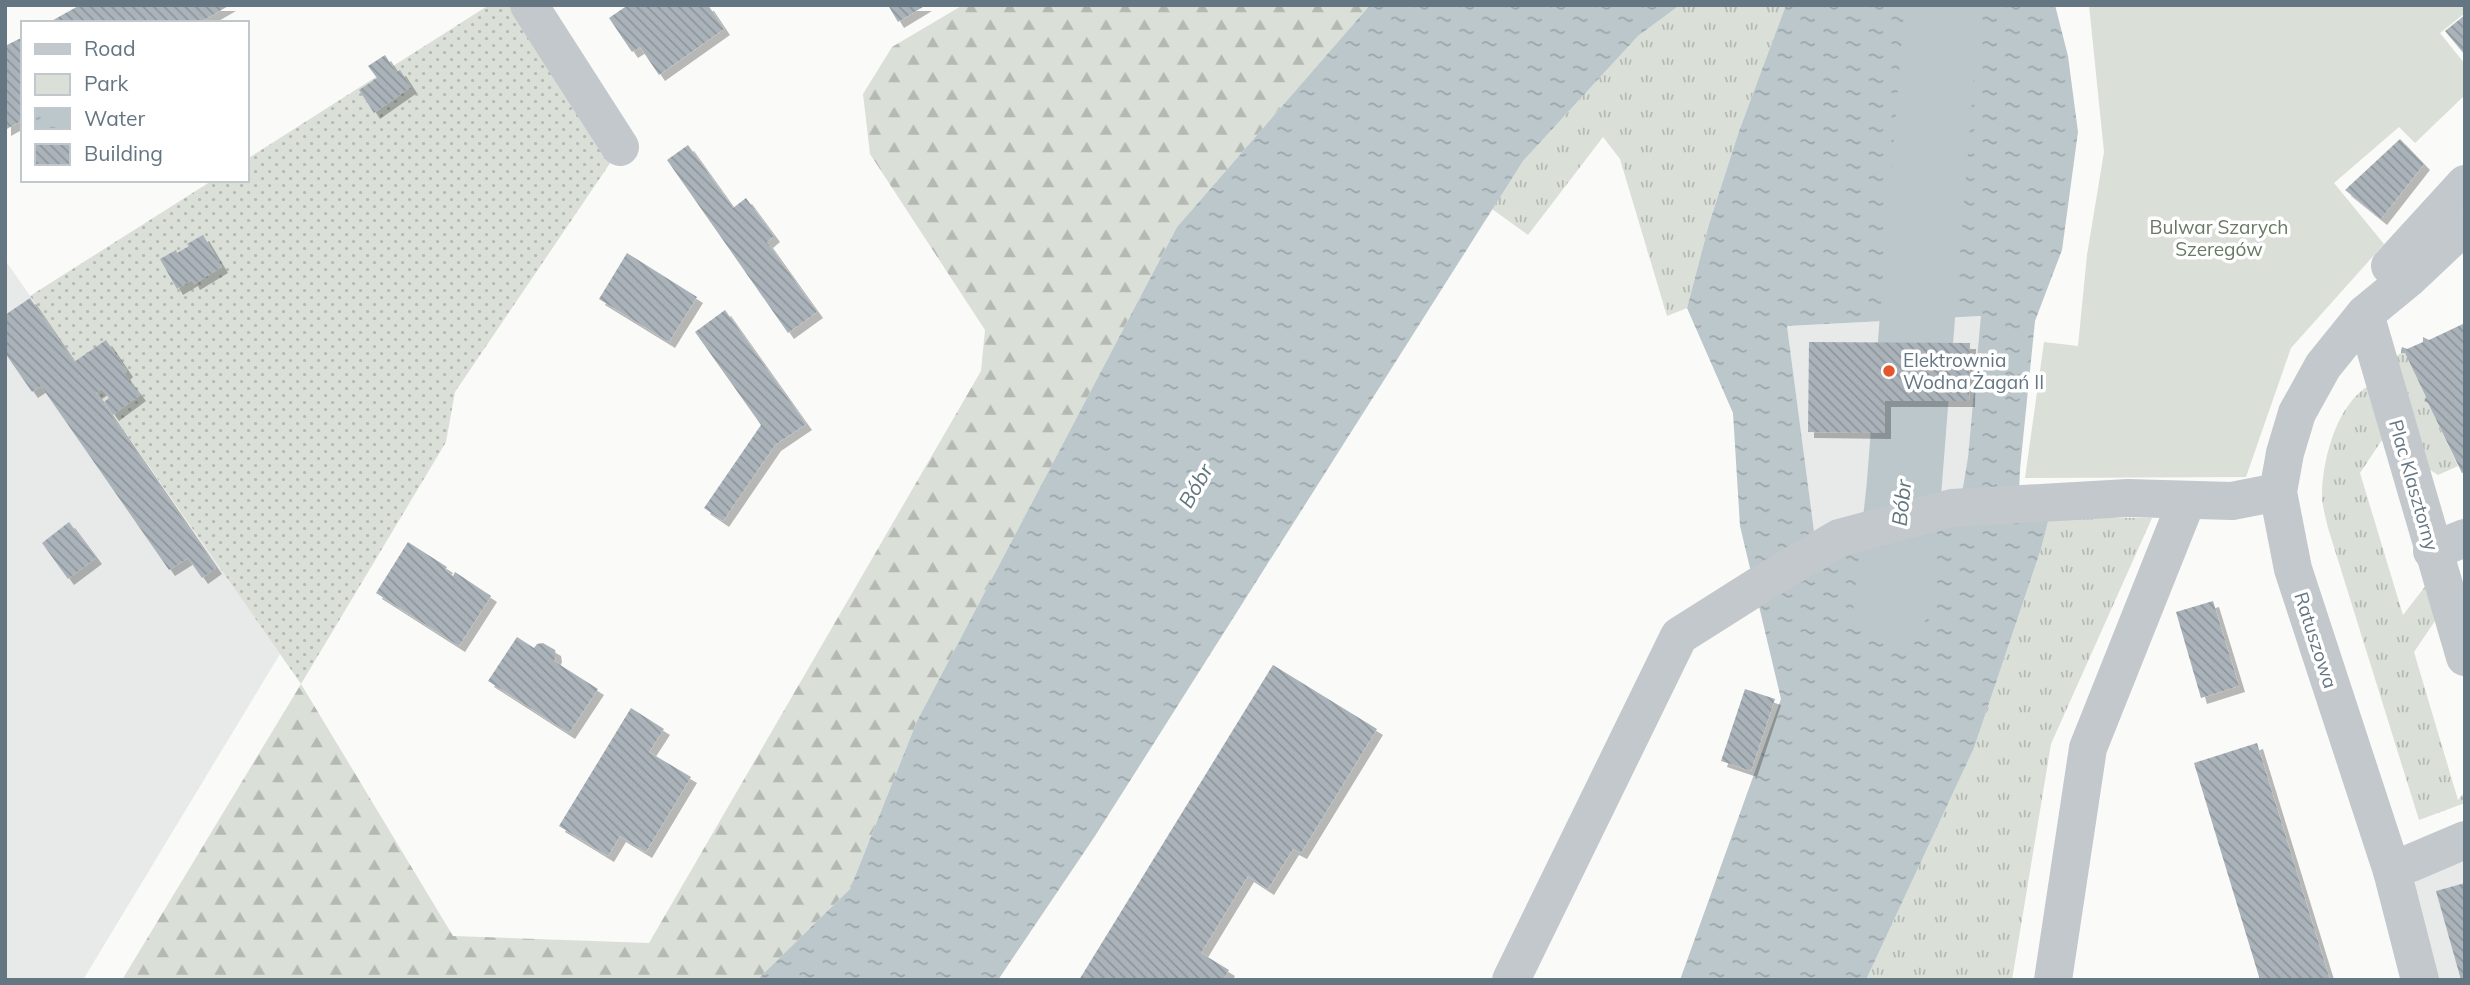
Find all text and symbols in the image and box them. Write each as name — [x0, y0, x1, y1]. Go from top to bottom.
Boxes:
legend — [21, 21, 248, 182]
text: Road — [84, 35, 135, 61]
text: Park — [84, 70, 128, 96]
text: Water — [84, 105, 145, 131]
text: Building — [84, 140, 163, 166]
park label: Bulwar Szarych Szeregów — [2150, 215, 2288, 261]
place label: Elektrownia Wodna Żagań II — [1903, 348, 2044, 394]
marker: Elektrownia Wodna Żagań II — [1881, 363, 1897, 379]
street label: Plac Klasztorny — [2384, 417, 2444, 553]
water label: Bóbr — [1172, 458, 1219, 512]
water label: Bóbr — [1886, 477, 1917, 527]
street label: Ratuszowa — [2289, 589, 2343, 691]

